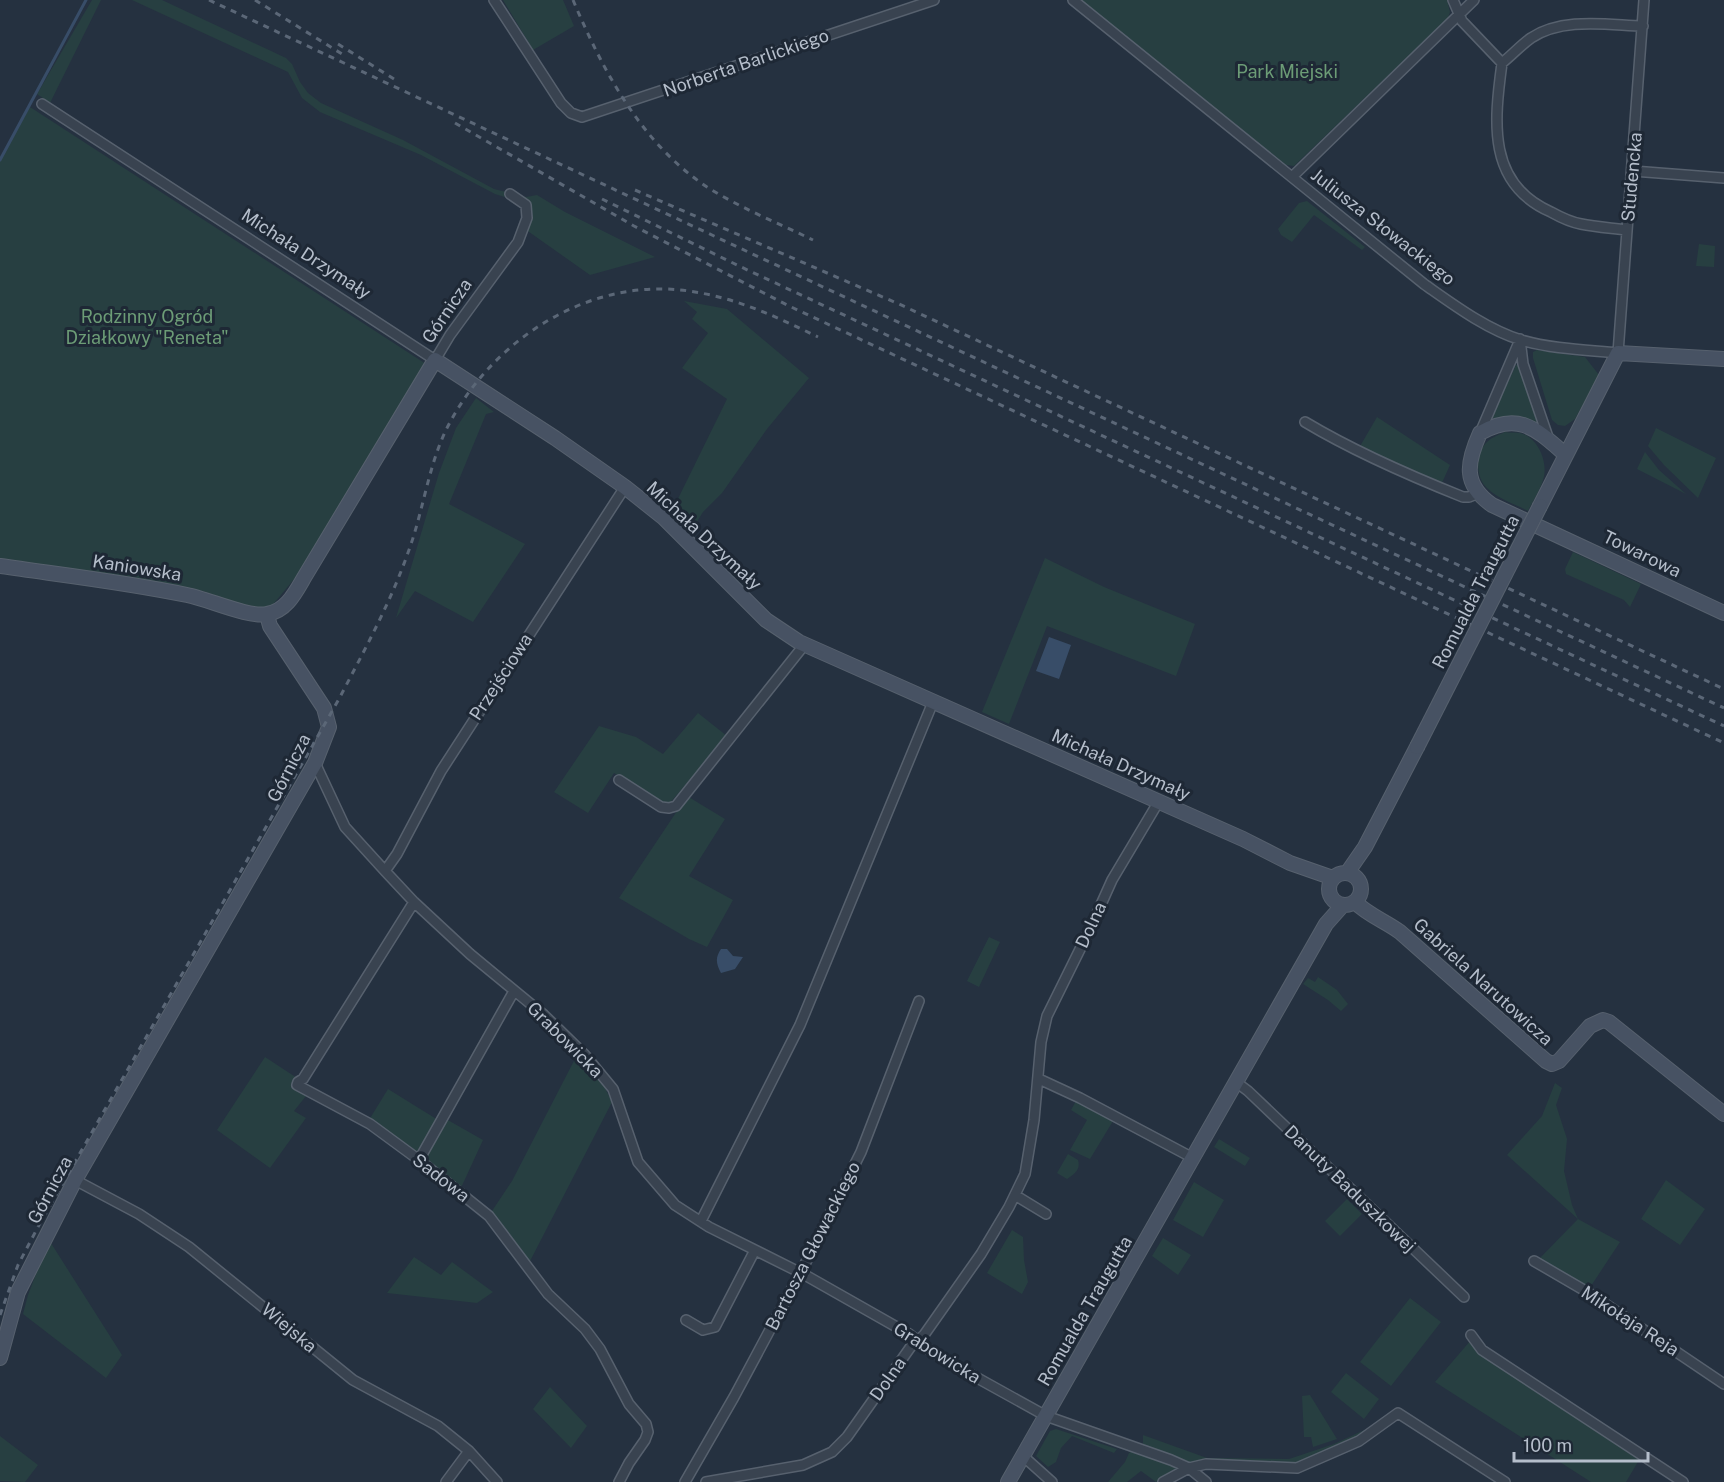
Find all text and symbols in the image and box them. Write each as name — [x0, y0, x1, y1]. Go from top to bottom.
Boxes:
street label: Norberta Barlickiego — [660, 24, 832, 101]
park label: Park Miejski — [1236, 61, 1338, 82]
street label: Studencka — [1617, 131, 1646, 223]
street label: Juliusza Słowackiego — [1307, 164, 1460, 289]
street label: Michała Drzymały — [238, 204, 375, 303]
street label: Górnicza — [417, 274, 476, 347]
park label: Rodzinny Ogród Działkowy "Reneta" — [65, 306, 229, 348]
street label: Michała Drzymały — [642, 477, 766, 595]
street label: Romualda Traugutta — [1428, 511, 1523, 672]
street label: Towarowa — [1600, 526, 1685, 581]
street label: Kaniowska — [91, 550, 183, 585]
street label: Przejściowa — [465, 629, 536, 724]
street label: Michała Drzymały — [1049, 725, 1194, 805]
street label: Górnicza — [263, 730, 315, 805]
street label: Dolna — [1071, 898, 1110, 951]
street label: Gabriela Narutowicza — [1409, 914, 1557, 1050]
street label: Grabowicka — [523, 997, 608, 1082]
street label: Danuty Baduszkowej — [1281, 1121, 1420, 1257]
street label: Sadowa — [409, 1149, 474, 1206]
street label: Górnicza — [23, 1152, 76, 1227]
street label: Bartosza Głowackiego — [761, 1158, 864, 1333]
street label: Romualda Traugutta — [1033, 1232, 1136, 1389]
street label: Mikołaja Reja — [1577, 1281, 1683, 1360]
street label: Wiejska — [257, 1299, 321, 1357]
street label: Grabowicka — [890, 1318, 985, 1388]
street label: Dolna — [865, 1353, 910, 1405]
scale bar — [1514, 1425, 1648, 1463]
text: 100 m — [1523, 1435, 1572, 1456]

